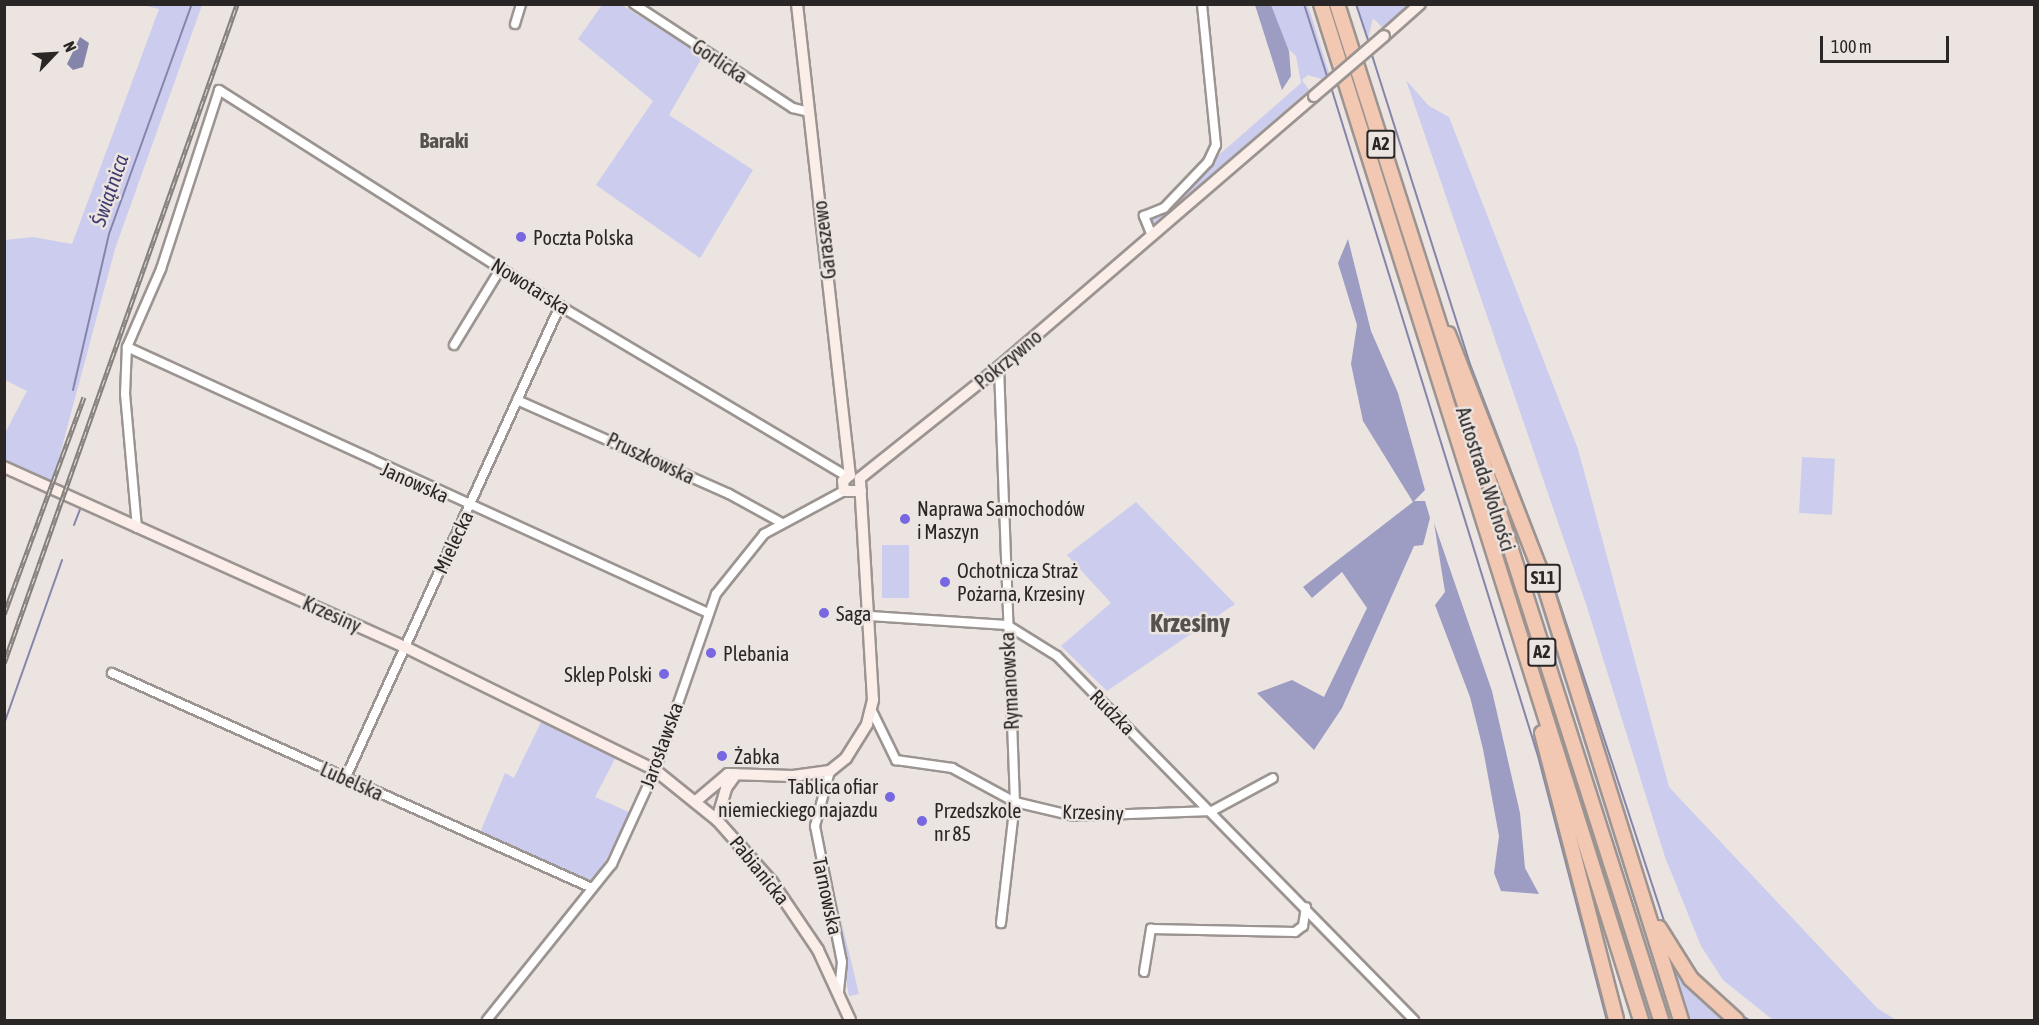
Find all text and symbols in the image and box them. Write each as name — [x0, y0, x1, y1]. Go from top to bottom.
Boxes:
north arrow — [24, 24, 84, 84]
scale bar — [1823, 24, 1952, 62]
street label: Gorlicka — [688, 34, 752, 88]
text: 100 m — [1831, 36, 1872, 57]
text: N — [60, 38, 80, 54]
district label: Baraki — [419, 127, 469, 153]
road number: A2 — [1366, 129, 1396, 159]
water label: Świątnica — [85, 151, 133, 229]
street label: Garaszewo — [807, 199, 841, 281]
place label: Poczta Polska — [533, 225, 634, 249]
marker: Poczta Polska — [514, 230, 528, 244]
street label: Nowotarska — [487, 252, 575, 320]
street label: Pokrzywno — [970, 324, 1046, 394]
street label: Autostrada Wolności — [1451, 404, 1521, 554]
street label: Pruszkowska — [603, 427, 699, 489]
street label: Janowska — [377, 456, 453, 508]
place label: Naprawa Samochodów i Maszyn — [917, 496, 1085, 543]
street label: Mielecka — [428, 507, 478, 577]
marker: Naprawa Samochodów i Maszyn — [898, 512, 912, 526]
place label: Ochotnicza Straż Pożarna, Krzesiny — [957, 558, 1085, 605]
road number: S11 — [1524, 563, 1562, 593]
marker: Ochotnicza Straż Pożarna, Krzesiny — [938, 575, 952, 589]
street label: Krzesiny — [299, 591, 365, 637]
place label: Saga — [836, 601, 871, 625]
marker: Saga — [817, 606, 831, 620]
district label: Krzesiny — [1150, 608, 1230, 640]
street label: Rymanowska — [994, 631, 1024, 731]
road number: A2 — [1527, 637, 1557, 667]
place label: Plebania — [723, 641, 789, 665]
marker: Plebania — [704, 646, 718, 660]
place label: Sklep Polski — [564, 662, 652, 686]
marker: Sklep Polski — [657, 667, 671, 681]
street label: Rudzka — [1085, 684, 1141, 740]
street label: Jarosławska — [634, 699, 688, 791]
place label: Żabka — [734, 744, 780, 768]
marker: Żabka — [715, 749, 729, 763]
street label: Lubelska — [317, 757, 387, 805]
place label: Tablica ofiar niemieckiego najazdu — [718, 774, 878, 821]
marker: Tablica ofiar niemieckiego najazdu — [883, 790, 897, 804]
place label: Przedszkole nr 85 — [934, 798, 1021, 845]
street label: Krzesiny — [1062, 799, 1124, 825]
marker: Przedszkole nr 85 — [915, 814, 929, 828]
street label: Pabianicka — [725, 831, 795, 909]
street label: Tarnowska — [808, 855, 848, 937]

